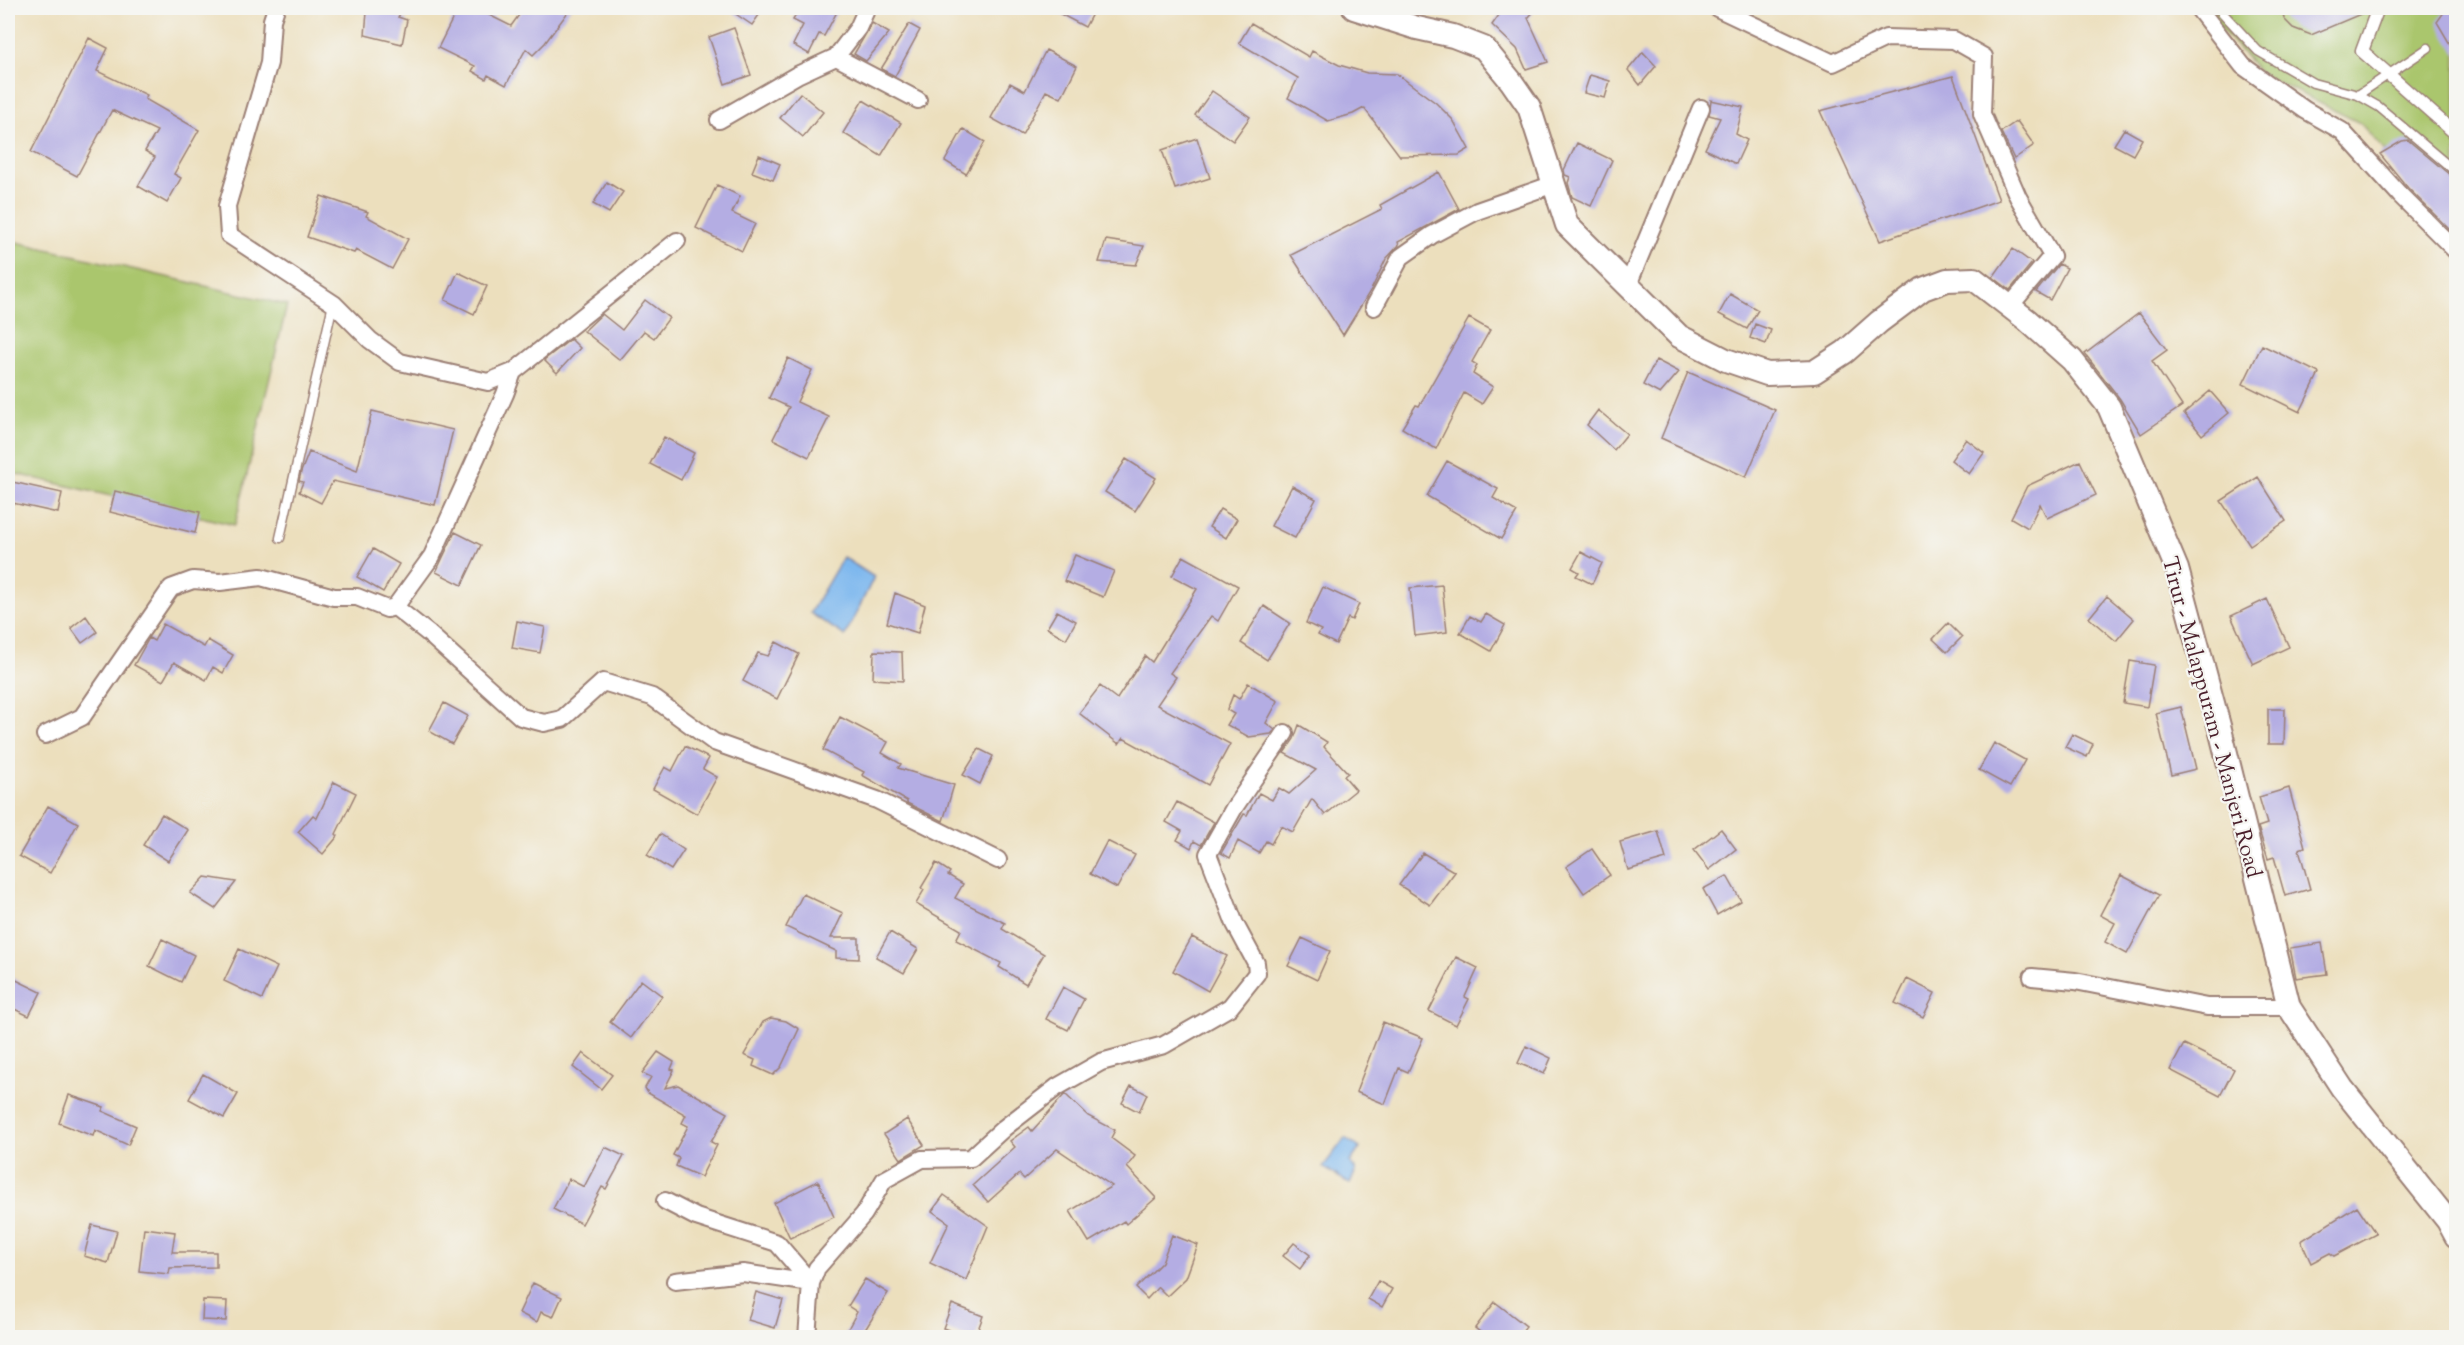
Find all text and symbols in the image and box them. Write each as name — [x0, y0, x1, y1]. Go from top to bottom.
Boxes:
street label: Tirur - Malappuram - Manjeri Road — [2152, 554, 2268, 882]

